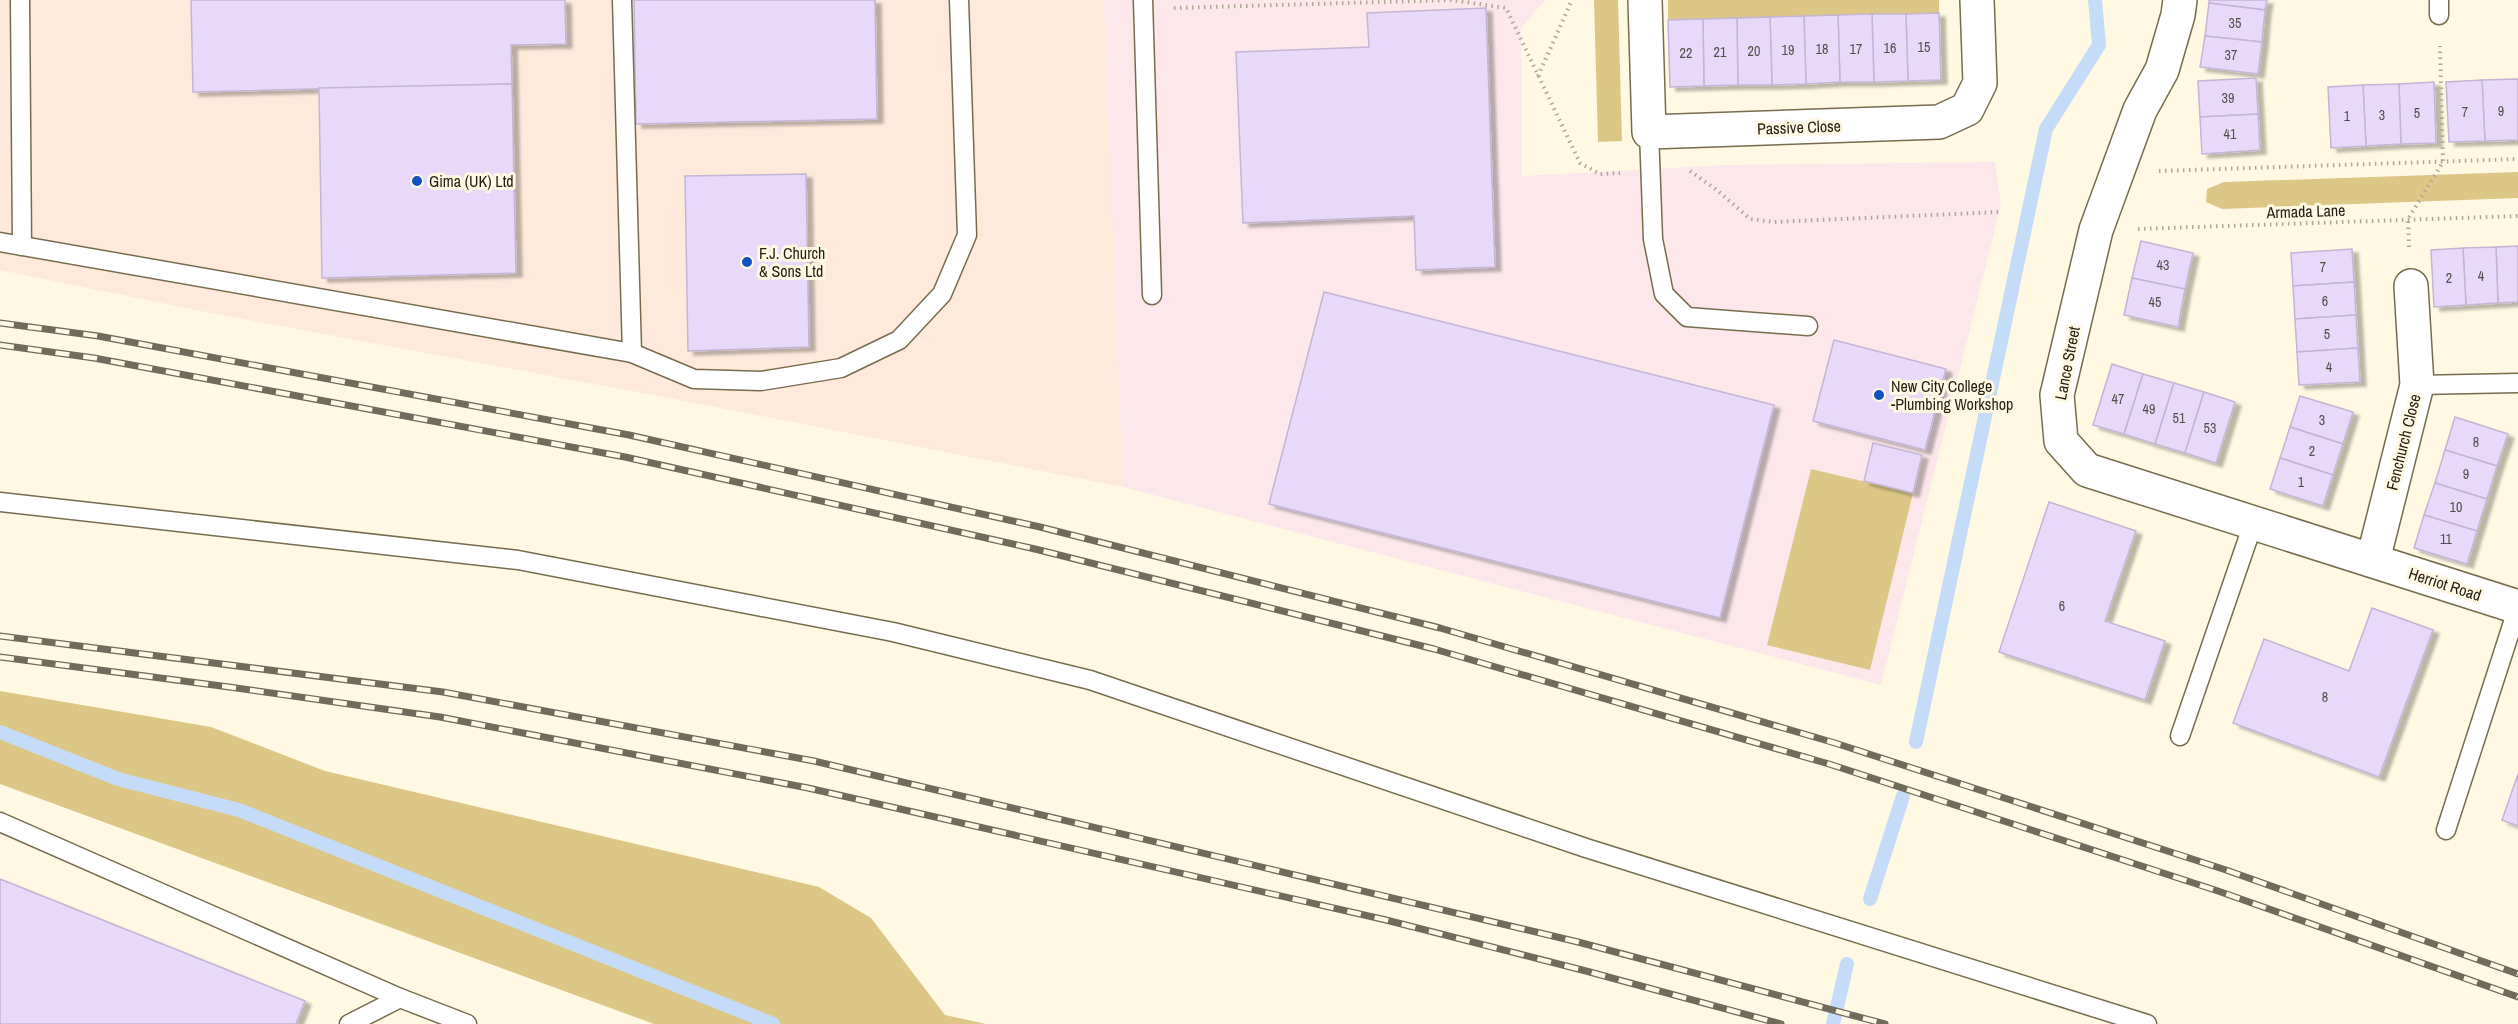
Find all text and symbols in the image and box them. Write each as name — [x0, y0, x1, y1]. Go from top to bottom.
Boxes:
house number: 35 — [2229, 14, 2241, 32]
house number: 15 — [1918, 38, 1930, 56]
house number: 16 — [1884, 39, 1896, 57]
house number: 18 — [1816, 40, 1828, 58]
house number: 17 — [1850, 40, 1862, 58]
house number: 19 — [1782, 41, 1794, 59]
house number: 20 — [1748, 42, 1760, 60]
house number: 21 — [1714, 43, 1727, 61]
house number: 22 — [1680, 44, 1692, 62]
house number: 37 — [2225, 46, 2237, 64]
house number: 39 — [2222, 89, 2234, 107]
house number: 9 — [2498, 102, 2504, 120]
house number: 7 — [2462, 103, 2468, 121]
house number: 5 — [2414, 104, 2420, 122]
house number: 3 — [2379, 106, 2385, 124]
house number: 1 — [2344, 107, 2351, 125]
street label: Passive Close — [1757, 115, 1841, 139]
house number: 41 — [2224, 125, 2237, 143]
place label: Gima (UK) Ltd — [429, 170, 514, 192]
marker: Gima (UK) Ltd — [410, 174, 424, 188]
street label: Armada Lane — [2265, 199, 2346, 223]
place label: F.J. Church & Sons Ltd — [759, 242, 825, 282]
marker: F.J. Church & Sons Ltd — [740, 255, 754, 269]
house number: 43 — [2157, 256, 2169, 274]
house number: 7 — [2320, 258, 2326, 276]
house number: 4 — [2478, 267, 2485, 285]
house number: 2 — [2446, 269, 2452, 287]
house number: 6 — [2322, 292, 2328, 310]
house number: 45 — [2149, 293, 2161, 311]
street label: Lance Street — [2049, 324, 2085, 402]
house number: 5 — [2324, 325, 2330, 343]
house number: 4 — [2326, 358, 2333, 376]
place label: New City College -Plumbing Workshop — [1891, 375, 2013, 415]
marker: New City College -Plumbing Workshop — [1872, 388, 1886, 402]
house number: 47 — [2112, 390, 2124, 408]
street label: Fenchurch Close — [2380, 392, 2426, 492]
house number: 49 — [2143, 400, 2155, 418]
house number: 51 — [2173, 409, 2186, 427]
house number: 3 — [2319, 411, 2325, 429]
house number: 53 — [2204, 419, 2216, 437]
house number: 8 — [2473, 433, 2479, 451]
house number: 2 — [2309, 442, 2315, 460]
house number: 9 — [2463, 465, 2469, 483]
house number: 1 — [2298, 473, 2305, 491]
house number: 10 — [2450, 498, 2462, 516]
house number: 11 — [2440, 530, 2453, 548]
street label: Herriot Road — [2406, 562, 2484, 606]
house number: 6 — [2059, 597, 2065, 615]
house number: 8 — [2322, 688, 2328, 706]

